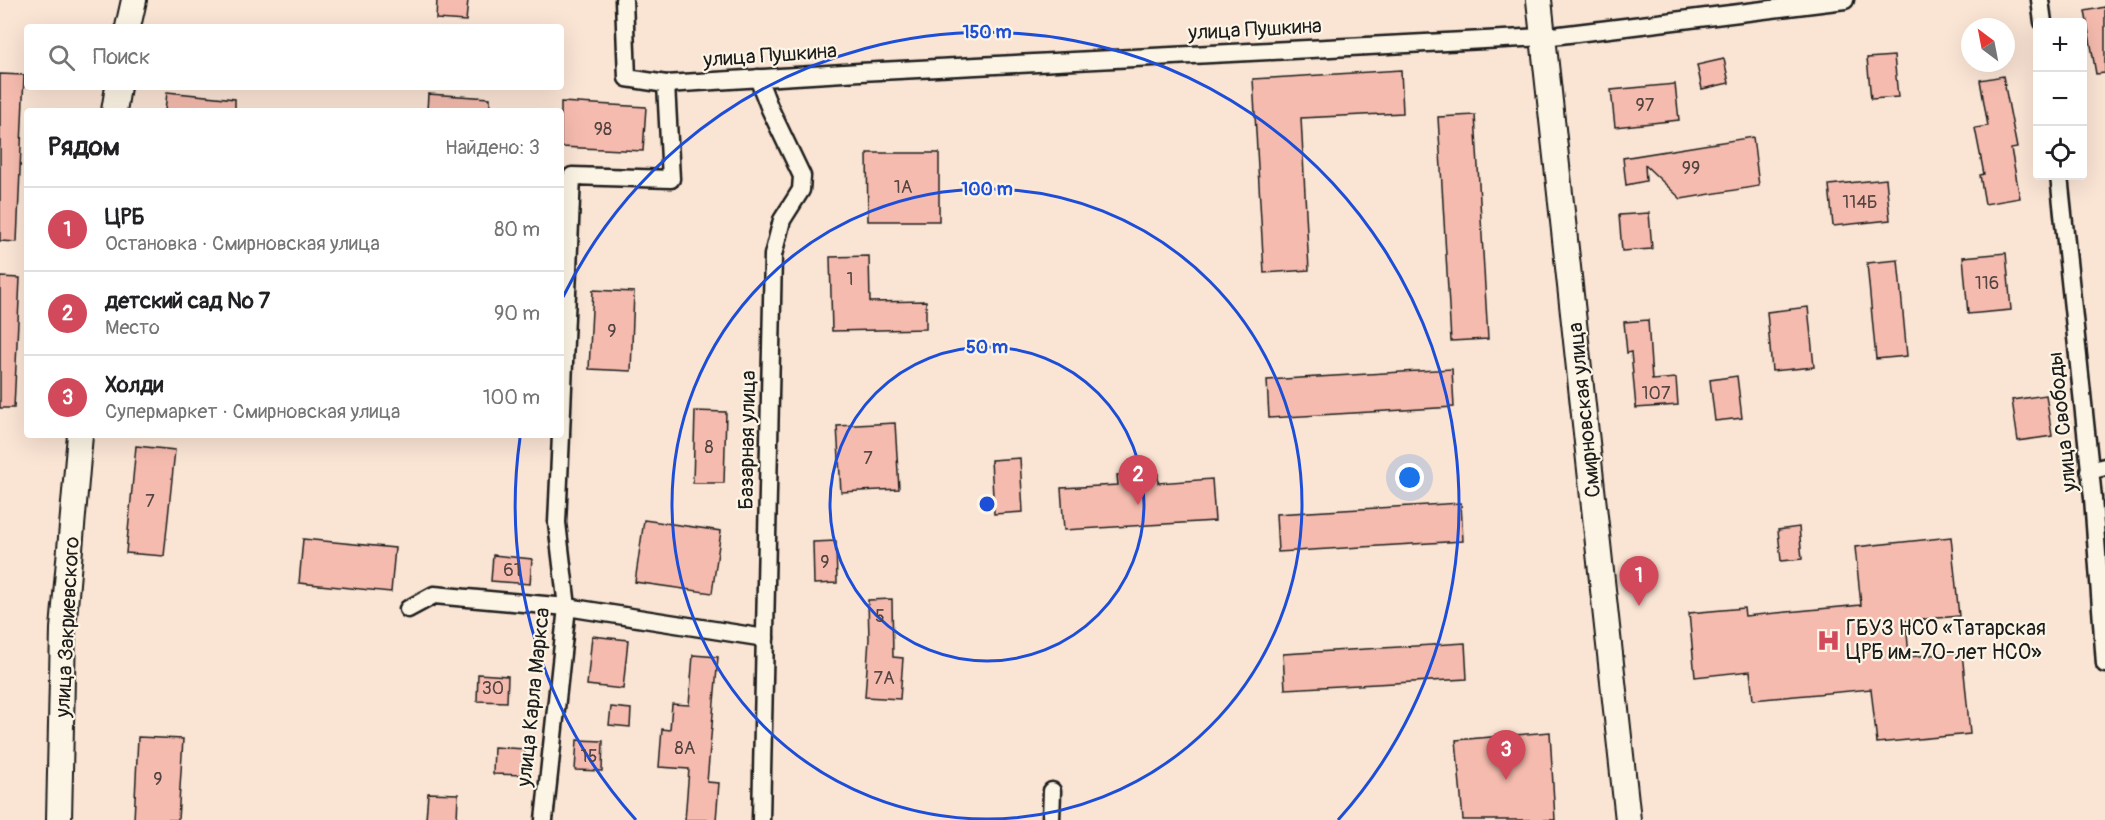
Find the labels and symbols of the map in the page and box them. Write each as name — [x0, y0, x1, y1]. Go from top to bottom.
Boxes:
street label: улица Пушкина — [1187, 13, 1323, 47]
north arrow — [1961, 18, 2015, 72]
text: 150 m — [963, 21, 1012, 44]
street label: улица Пушкина — [701, 37, 838, 74]
house number: 97 — [1636, 94, 1655, 117]
house number: 98 — [594, 118, 612, 141]
house number: 99 — [1682, 157, 1700, 180]
house number: 1А — [894, 176, 913, 199]
text: 100 m — [961, 178, 1013, 201]
house number: 114Б — [1842, 191, 1878, 214]
house number: 1 — [846, 268, 854, 291]
house number: 116 — [1975, 272, 1999, 295]
house number: 9 — [607, 320, 617, 343]
street label: Смирновская улица — [1562, 321, 1607, 499]
text: 50 m — [966, 336, 1008, 359]
street label: улица Свободы — [2042, 350, 2083, 494]
street label: Базарная улица — [733, 370, 762, 510]
house number: 107 — [1642, 382, 1671, 405]
house number: 8 — [704, 436, 714, 459]
house number: 7 — [863, 447, 873, 470]
pin: 2 — [1118, 456, 1158, 505]
your location — [1395, 463, 1424, 492]
house number: 7 — [145, 490, 155, 513]
centre of rings — [977, 494, 997, 514]
street label: улица Закриевского — [49, 536, 86, 719]
house number: 9 — [820, 551, 830, 574]
pin: 1 — [1620, 556, 1658, 606]
house number: 61 — [503, 559, 521, 582]
house number: 5 — [875, 605, 885, 628]
street label: улица Карла Маркса — [511, 606, 556, 789]
place label: ГБУЗ НСО «Татарская ЦРБ им-70-лет НСО» — [1846, 615, 2046, 666]
hospital icon: ГБУЗ НСО «Татарская ЦРБ им-70-лет НСО» — [1815, 627, 1841, 653]
house number: 7А — [873, 667, 895, 690]
house number: 30 — [482, 677, 504, 700]
pin: 3 — [1486, 730, 1526, 780]
house number: 8А — [675, 737, 696, 760]
house number: 15 — [581, 745, 597, 768]
house number: 9 — [153, 768, 163, 791]

